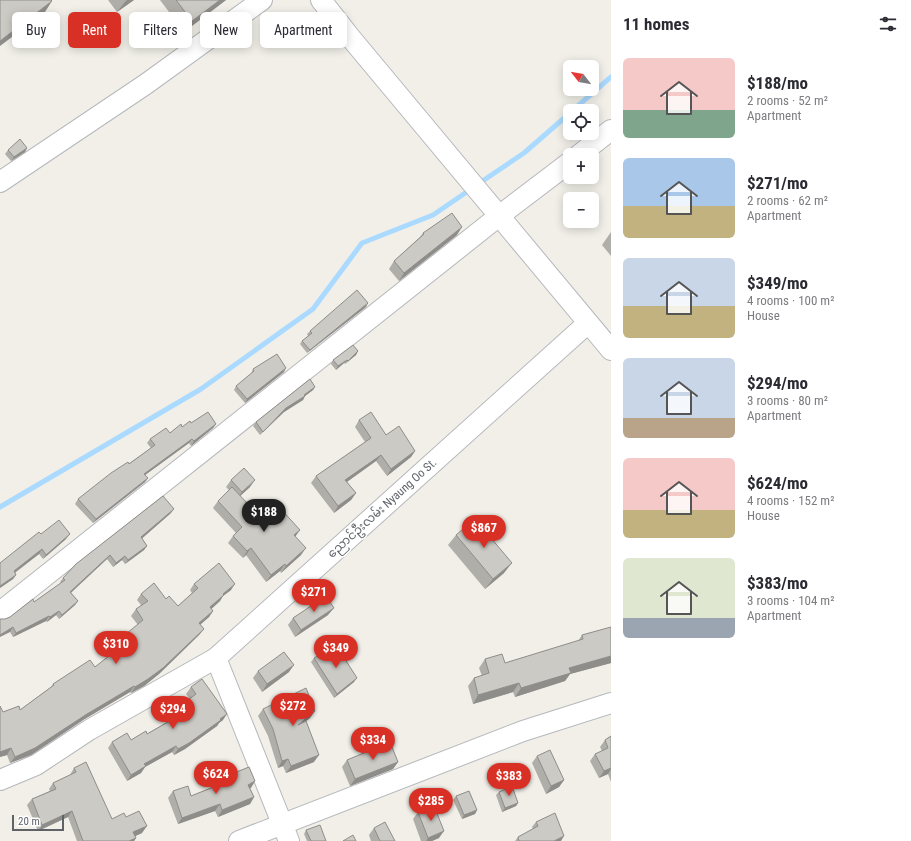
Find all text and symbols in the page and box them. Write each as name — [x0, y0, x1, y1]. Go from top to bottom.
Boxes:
chip: Buy — [12, 12, 60, 48]
chip: Rent — [68, 12, 121, 48]
chip: Filters — [129, 12, 192, 48]
chip: New — [200, 12, 252, 48]
chip: Apartment — [260, 12, 347, 48]
icon: filters — [877, 13, 899, 35]
text: 11 homes — [623, 14, 689, 34]
north arrow — [563, 60, 599, 96]
map controls — [563, 60, 599, 228]
text: $188/mo — [747, 73, 808, 93]
icon: home — [655, 74, 703, 122]
text: 2 rooms · 52 m² — [747, 93, 828, 108]
button: locate — [563, 104, 599, 140]
text: Apartment — [747, 108, 801, 123]
button: + — [563, 148, 599, 184]
text: $271/mo — [747, 173, 808, 193]
icon: home — [655, 174, 703, 222]
button: − — [563, 192, 599, 228]
text: 2 rooms · 62 m² — [747, 193, 828, 208]
text: Apartment — [747, 208, 801, 223]
text: $349/mo — [747, 273, 808, 293]
icon: home — [655, 274, 703, 322]
text: 4 rooms · 100 m² — [747, 293, 834, 308]
text: House — [747, 308, 780, 323]
text: $294/mo — [747, 373, 808, 393]
icon: home — [655, 374, 703, 422]
text: 3 rooms · 80 m² — [747, 393, 828, 408]
text: Apartment — [747, 408, 801, 423]
street label: ညောင်ဦးလမ်း Nyaung Oo St. — [323, 454, 441, 563]
text: $624/mo — [747, 473, 808, 493]
icon: home — [655, 474, 703, 522]
text: 4 rooms · 152 m² — [747, 493, 834, 508]
pin: $188 — [240, 499, 288, 533]
text: $188 — [251, 504, 277, 519]
text: House — [747, 508, 780, 523]
pin: $867 — [460, 515, 508, 549]
text: $867 — [471, 520, 497, 535]
text: $383/mo — [747, 573, 808, 593]
icon: home — [655, 574, 703, 622]
pin: $271 — [290, 579, 338, 613]
text: $271 — [301, 584, 327, 599]
text: 3 rooms · 104 m² — [747, 593, 834, 608]
text: Apartment — [747, 608, 801, 623]
pin: $310 — [92, 631, 140, 665]
pin: $349 — [312, 635, 360, 669]
text: $310 — [103, 636, 129, 651]
text: $349 — [323, 640, 349, 655]
pin: $272 — [269, 693, 317, 727]
pin: $294 — [149, 696, 197, 730]
text: $272 — [280, 698, 306, 713]
text: $294 — [160, 701, 186, 716]
pin: $334 — [349, 727, 397, 761]
text: $334 — [360, 732, 386, 747]
pin: $624 — [192, 761, 240, 795]
pin: $383 — [485, 763, 533, 797]
text: $624 — [203, 766, 229, 781]
text: $383 — [496, 768, 522, 783]
pin: $285 — [407, 788, 455, 822]
text: $285 — [418, 793, 444, 808]
scale bar — [12, 813, 64, 832]
text: 20 m — [18, 815, 40, 828]

